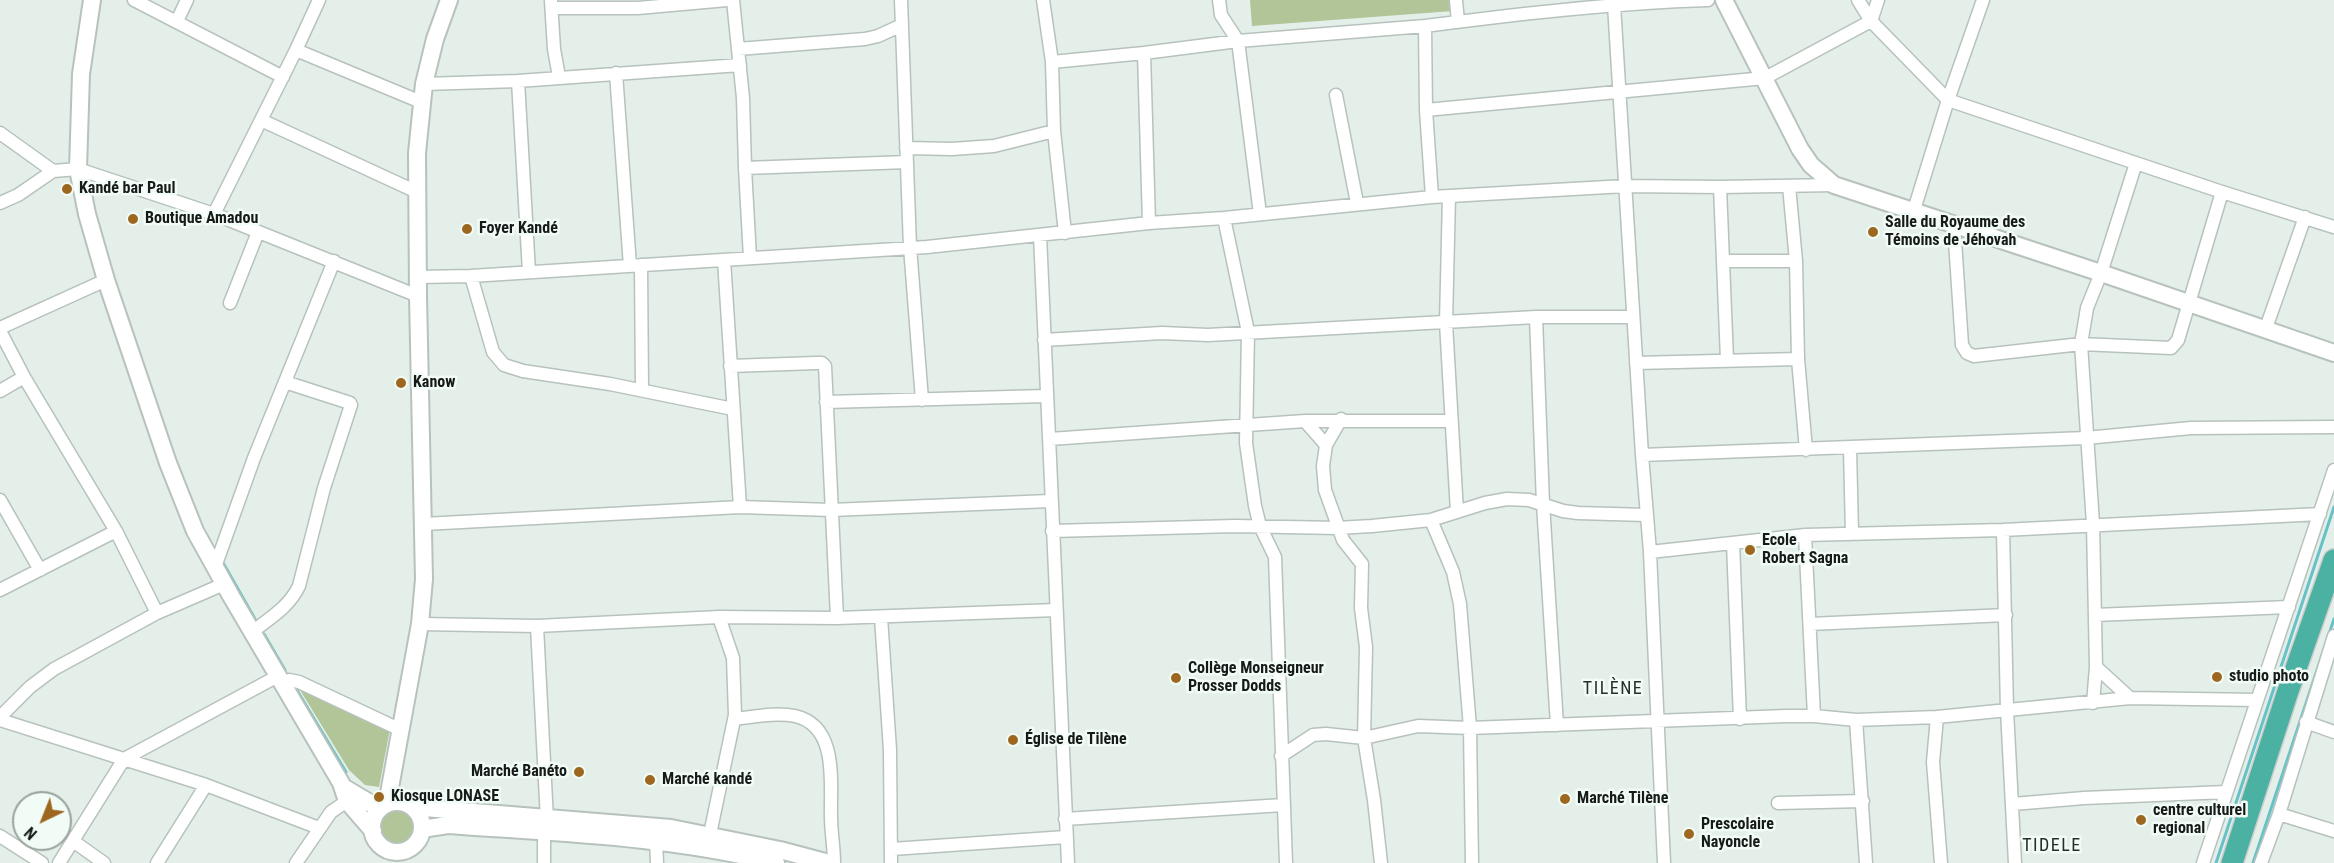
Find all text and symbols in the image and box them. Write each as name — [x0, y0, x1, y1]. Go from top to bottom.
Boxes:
place label: Kandé bar Paul — [79, 179, 175, 199]
marker: Kandé bar Paul — [60, 182, 74, 196]
place label: Boutique Amadou — [145, 209, 258, 229]
marker: Boutique Amadou — [126, 212, 140, 226]
place label: Salle du Royaume des Témoins de Jéhovah — [1885, 213, 2025, 251]
place label: Foyer Kandé — [479, 219, 558, 239]
marker: Foyer Kandé — [460, 222, 474, 236]
marker: Salle du Royaume des Témoins de Jéhovah — [1866, 225, 1880, 239]
place label: Kanow — [413, 373, 455, 393]
marker: Kanow — [394, 376, 408, 390]
place label: Ecole Robert Sagna — [1762, 531, 1848, 569]
marker: Ecole Robert Sagna — [1743, 543, 1757, 557]
place label: Collège Monseigneur Prosser Dodds — [1188, 659, 1324, 697]
place label: studio photo — [2229, 667, 2309, 687]
marker: studio photo — [2210, 670, 2224, 684]
marker: Collège Monseigneur Prosser Dodds — [1169, 671, 1183, 685]
district label: TILÈNE — [1583, 678, 1643, 700]
place label: Église de Tilène — [1025, 730, 1127, 750]
marker: Église de Tilène — [1006, 733, 1020, 747]
place label: Marché Banéto — [471, 762, 567, 782]
marker: Marché Banéto — [572, 765, 586, 779]
place label: Marché kandé — [662, 770, 752, 790]
marker: Marché kandé — [643, 773, 657, 787]
place label: Kiosque LONASE — [391, 787, 499, 807]
place label: Marché Tilène — [1577, 789, 1668, 809]
marker: Kiosque LONASE — [372, 790, 386, 804]
north arrow — [12, 791, 72, 851]
marker: Marché Tilène — [1558, 792, 1572, 806]
place label: centre culturel regional — [2153, 801, 2246, 839]
marker: centre culturel regional — [2134, 813, 2148, 827]
place label: Prescolaire Nayoncle — [1701, 815, 1774, 853]
text: N — [21, 823, 41, 843]
marker: Prescolaire Nayoncle — [1682, 827, 1696, 841]
district label: TIDELE — [2022, 835, 2082, 857]

